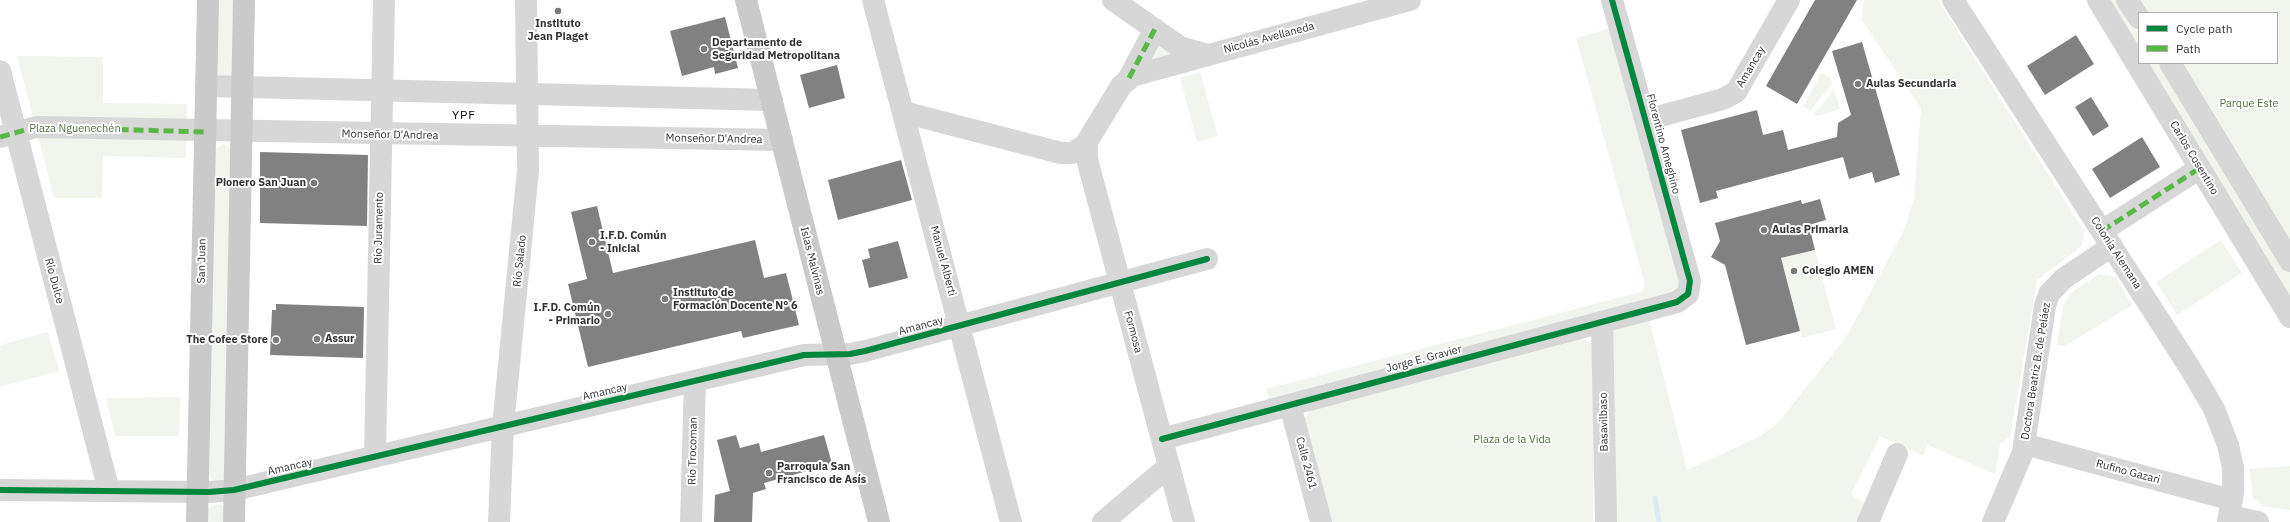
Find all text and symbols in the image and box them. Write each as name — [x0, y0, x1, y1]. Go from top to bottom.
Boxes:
marker: Instituto Jean Piaget — [553, 6, 563, 16]
legend — [2138, 12, 2278, 64]
place label: Instituto Jean Piaget — [528, 17, 588, 43]
street label: Nicolás Avellaneda — [1222, 20, 1316, 56]
text: Cycle path — [2176, 21, 2233, 36]
place label: Departamento de Seguridad Metropolitana — [712, 36, 840, 62]
text: Path — [2176, 41, 2201, 56]
marker: Departamento de Seguridad Metropolitana — [699, 44, 709, 54]
street label: Amancay — [1734, 44, 1768, 90]
place label: Aulas Secundaria — [1866, 77, 1956, 91]
marker: Aulas Secundaria — [1853, 79, 1863, 89]
street label: Florentino Ameghino — [1643, 93, 1683, 195]
park label: Parque Este — [2219, 97, 2279, 111]
district label: YPF — [452, 109, 476, 123]
street label: Carlos Cosentino — [2167, 119, 2221, 197]
park label: Plaza Nguenechén — [29, 122, 121, 136]
street label: Monseñor D'Andrea — [342, 128, 438, 142]
street label: Monseñor D'Andrea — [666, 132, 762, 146]
place label: Pionero San Juan — [216, 176, 306, 190]
marker: Pionero San Juan — [309, 178, 319, 188]
street label: Río Juramento — [372, 192, 386, 264]
street label: Colonia Alemana — [2088, 214, 2144, 292]
place label: Aulas Primaria — [1772, 223, 1848, 237]
street label: Manuel Alberti — [927, 224, 959, 298]
street label: Islas Malvinas — [797, 225, 827, 297]
marker: Aulas Primaria — [1759, 225, 1769, 235]
place label: I.F.D. Común - Inicial — [600, 229, 666, 255]
street label: Río Salado — [511, 234, 529, 288]
marker: I.F.D. Común - Inicial — [587, 237, 597, 247]
street label: San Juan — [195, 238, 209, 284]
street label: Río Dulce — [42, 257, 66, 305]
place label: Colegio AMEN — [1802, 264, 1874, 278]
marker: Colegio AMEN — [1789, 266, 1799, 276]
place label: Instituto de Formación Docente N° 6 — [673, 286, 798, 312]
marker: Instituto de Formación Docente N° 6 — [660, 294, 670, 304]
place label: I.F.D. Común - Primario — [534, 301, 600, 327]
street label: Doctora Beatriz B. de Peláez — [2019, 301, 2053, 441]
marker: I.F.D. Común - Primario — [603, 309, 613, 319]
street label: Formosa — [1121, 309, 1145, 355]
street label: Amancay — [897, 314, 945, 338]
place label: Assur — [325, 332, 355, 346]
place label: The Cofee Store — [186, 333, 268, 347]
marker: Assur — [312, 334, 322, 344]
marker: The Cofee Store — [271, 335, 281, 345]
street label: Jorge E. Gravier — [1385, 343, 1463, 375]
street label: Amancay — [581, 380, 629, 404]
street label: Basavilbaso — [1597, 392, 1611, 452]
street label: Río Trocoman — [686, 417, 700, 485]
park label: Plaza de la Vida — [1473, 433, 1551, 447]
street label: Calle 2461 — [1293, 435, 1319, 491]
street label: Amancay — [266, 455, 314, 479]
street label: Rufino Gazari — [2095, 457, 2161, 487]
place label: Parroquia San Francisco de Asís — [777, 460, 866, 486]
marker: Parroquia San Francisco de Asís — [764, 468, 774, 478]

